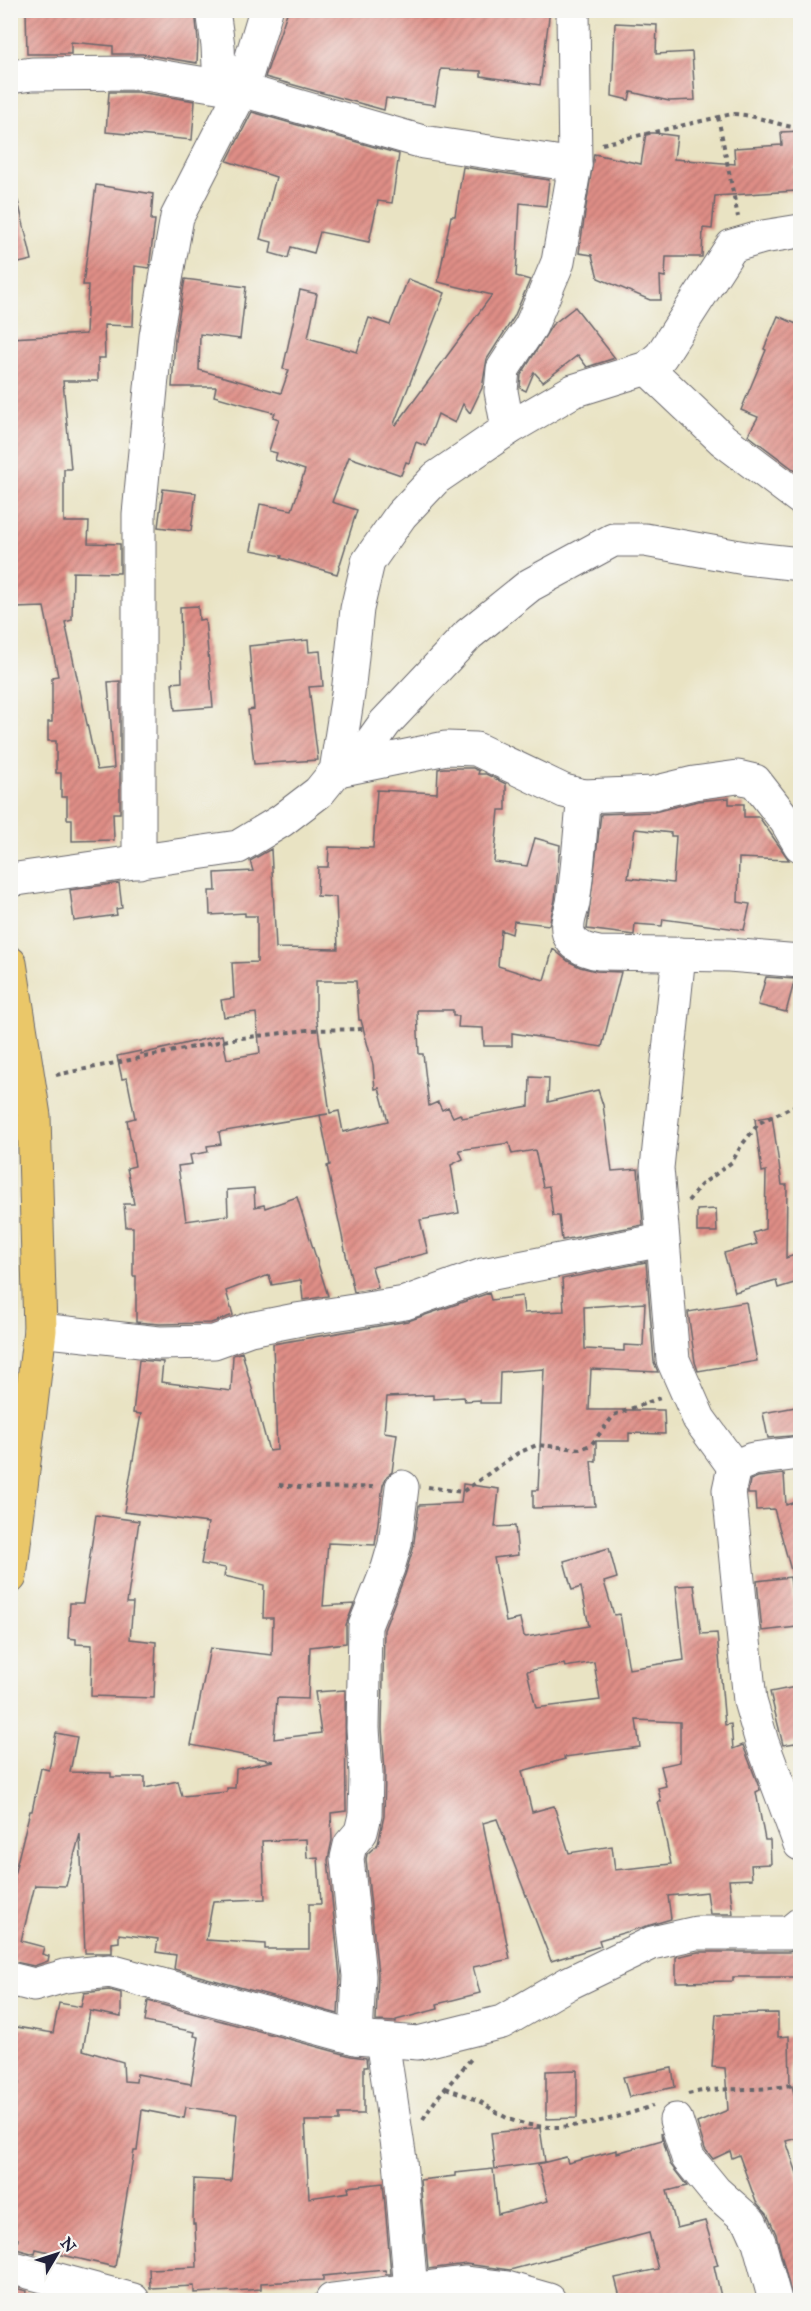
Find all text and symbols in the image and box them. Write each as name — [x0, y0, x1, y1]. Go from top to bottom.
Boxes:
north arrow — [27, 2224, 87, 2284]
text: N — [57, 2234, 80, 2256]

